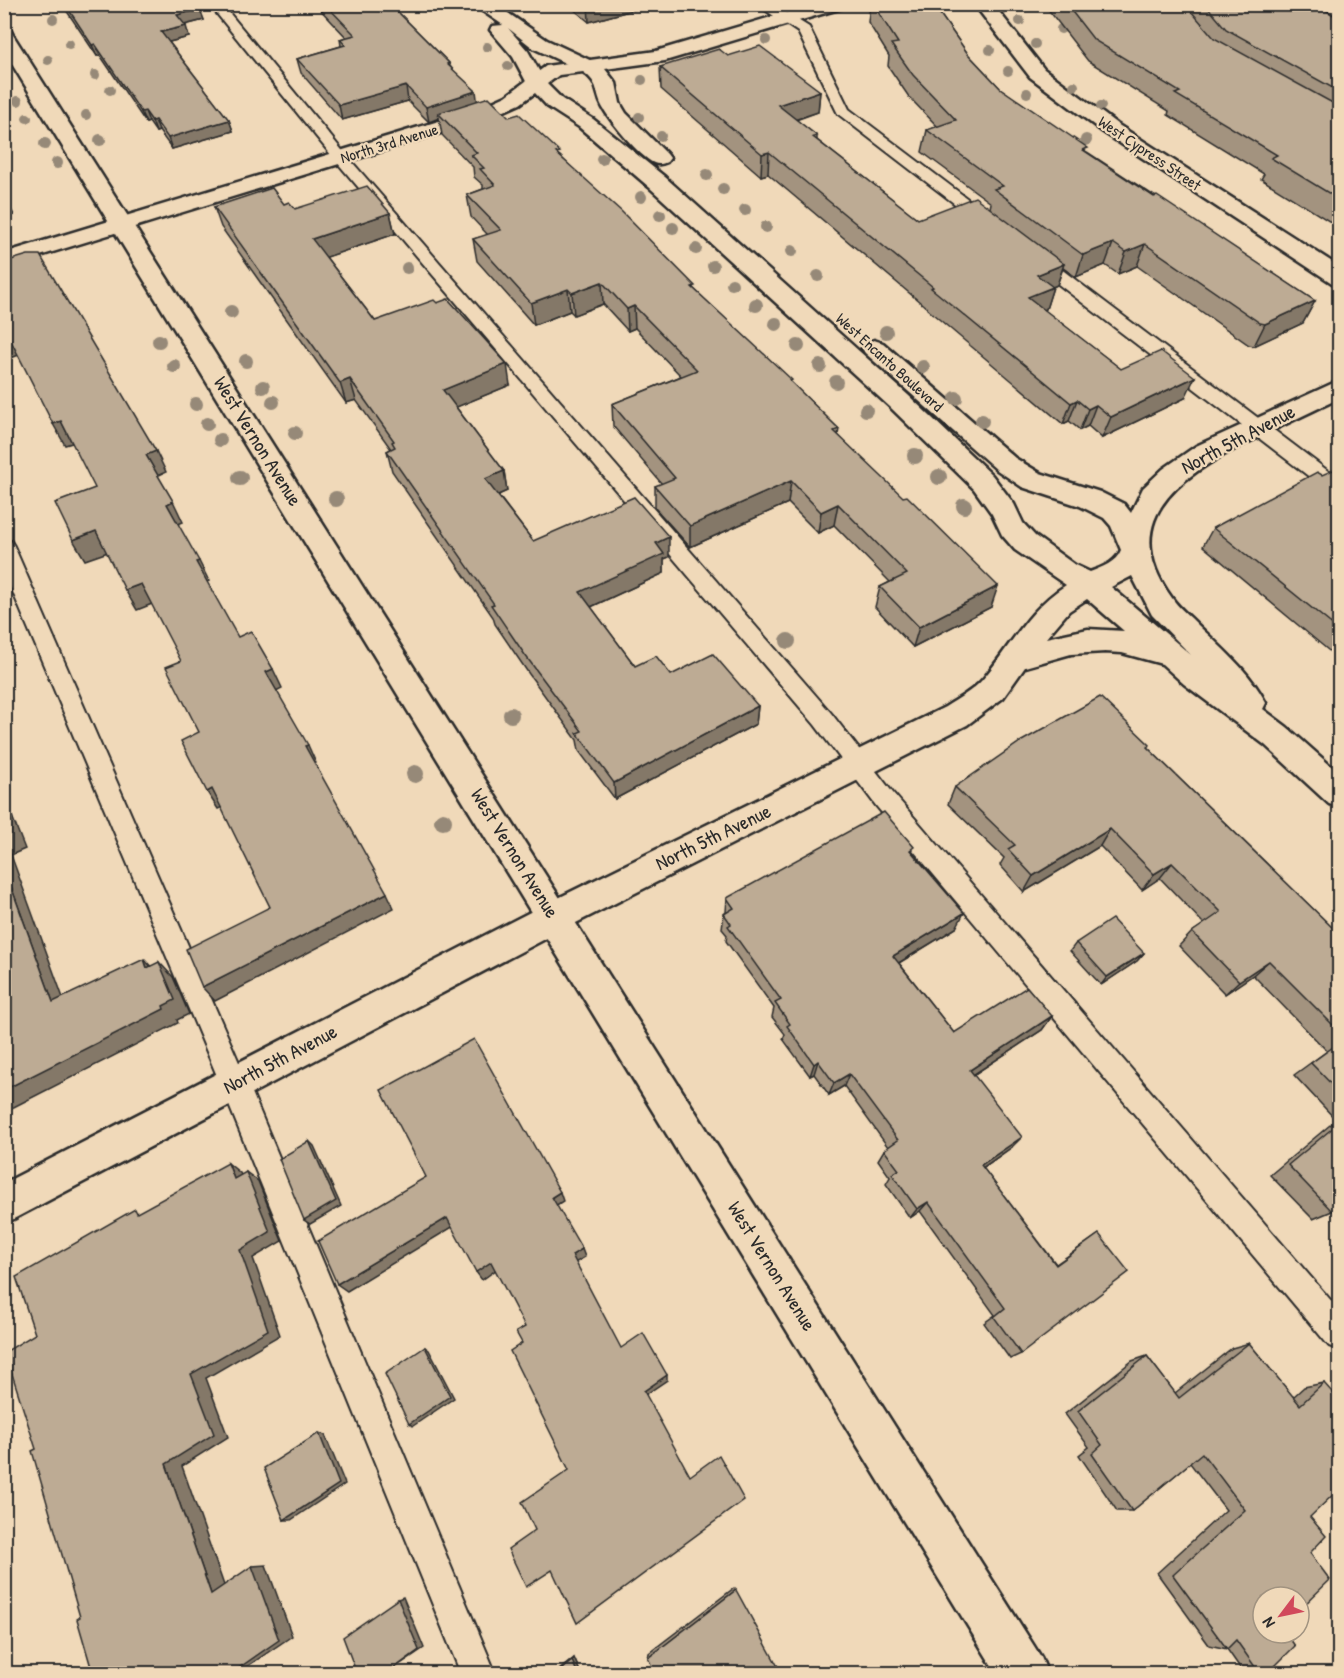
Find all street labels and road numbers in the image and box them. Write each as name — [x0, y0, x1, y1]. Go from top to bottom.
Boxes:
street label: West Cypress Street — [1094, 110, 1206, 196]
street label: North 3rd Avenue — [338, 118, 441, 168]
street label: West Encanto Boulevard — [831, 308, 949, 416]
street label: West Vernon Avenue — [208, 371, 309, 511]
street label: North 5th Avenue — [1176, 397, 1299, 480]
street label: West Vernon Avenue — [465, 783, 566, 923]
street label: North 5th Avenue — [651, 797, 775, 876]
street label: North 5th Avenue — [218, 1017, 341, 1100]
street label: West Vernon Avenue — [722, 1196, 823, 1336]

